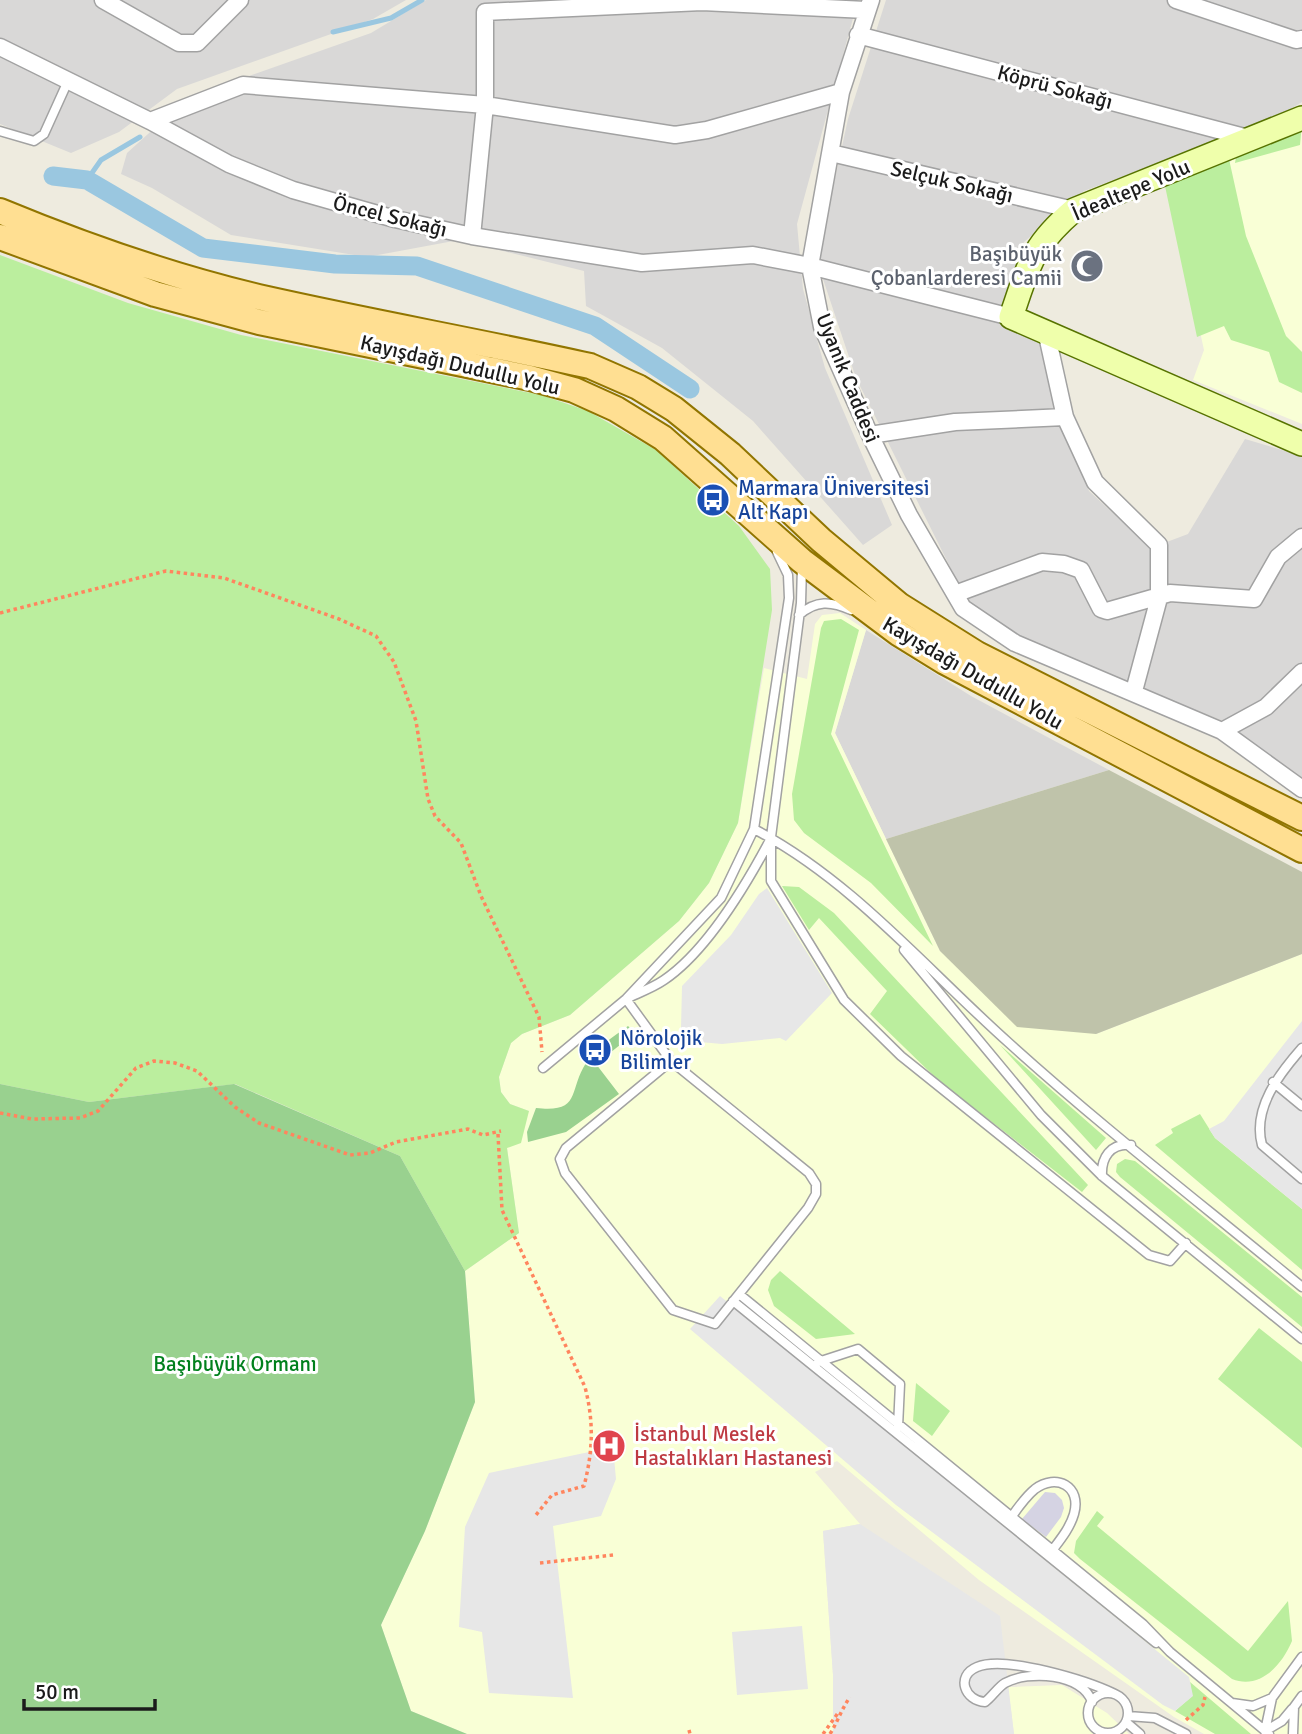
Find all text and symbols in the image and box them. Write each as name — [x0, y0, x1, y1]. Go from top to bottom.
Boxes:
street label: Köprü Sokağı — [994, 59, 1116, 115]
street label: İdealtepe Yolu — [1068, 153, 1194, 227]
street label: Selçuk Sokağı — [888, 155, 1016, 209]
street label: Öncel Sokağı — [330, 189, 450, 243]
place label: Başıbüyük Çobanlarderesi Camii — [871, 241, 1062, 291]
mosque icon: Başıbüyük Çobanlarderesi Camii — [1068, 247, 1106, 285]
street label: Uyanık Caddesi — [810, 309, 886, 447]
street label: Kayışdağı Dudullu Yolu — [358, 329, 562, 401]
place label: Marmara Üniversitesi Alt Kapı — [738, 475, 929, 525]
bus stop icon: Marmara Üniversitesi Alt Kapı — [694, 481, 732, 519]
street label: Kayışdağı Dudullu Yolu — [878, 611, 1068, 735]
place label: Nörolojik Bilimler — [620, 1025, 703, 1075]
bus stop icon: Nörolojik Bilimler — [576, 1031, 614, 1069]
park label: Başıbüyük Ormanı — [153, 1351, 317, 1377]
place label: İstanbul Meslek Hastalıkları Hastanesi — [634, 1421, 832, 1471]
hospital icon: İstanbul Meslek Hastalıkları Hastanesi — [590, 1427, 628, 1465]
scale bar — [24, 1668, 156, 1712]
text: 50 m — [35, 1679, 79, 1705]

